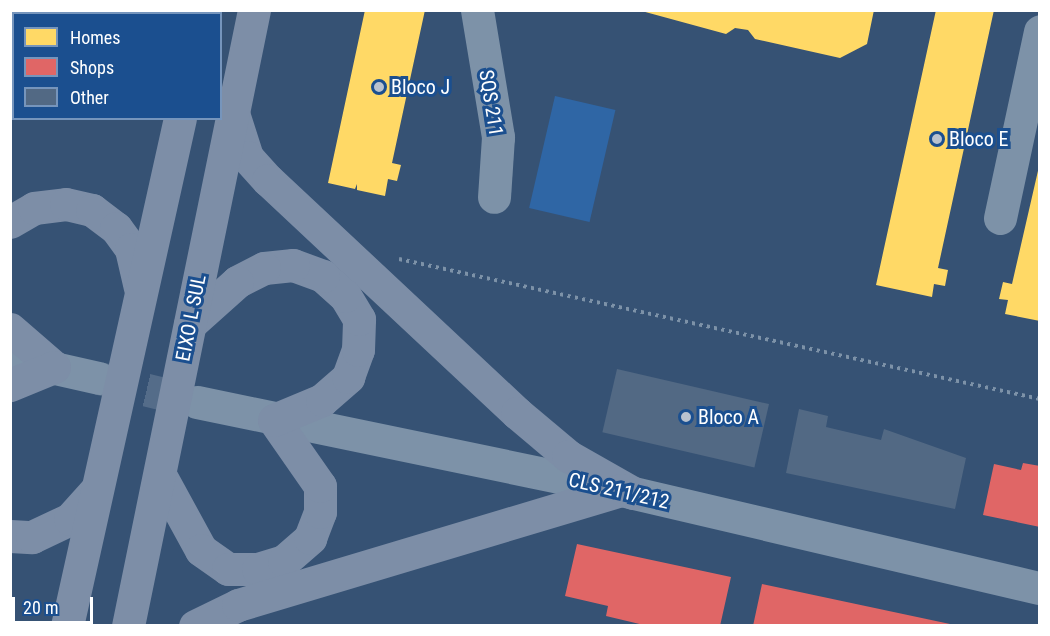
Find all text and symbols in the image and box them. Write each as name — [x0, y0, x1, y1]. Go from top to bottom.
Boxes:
legend — [12, 12, 222, 120]
text: Homes — [70, 27, 120, 48]
text: Shops — [70, 57, 114, 78]
street label: SQS 211 — [474, 68, 508, 138]
place label: Bloco J — [391, 75, 450, 99]
marker: Bloco J — [372, 80, 386, 94]
text: Other — [70, 87, 109, 108]
place label: Bloco E — [949, 127, 1008, 151]
marker: Bloco E — [930, 132, 944, 146]
street label: EIXO L SUL — [171, 273, 211, 363]
place label: Bloco A — [698, 405, 759, 429]
marker: Bloco A — [679, 410, 693, 424]
street label: CLS 211/212 — [566, 468, 672, 514]
scale bar — [15, 585, 96, 623]
text: 20 m — [23, 597, 58, 618]

